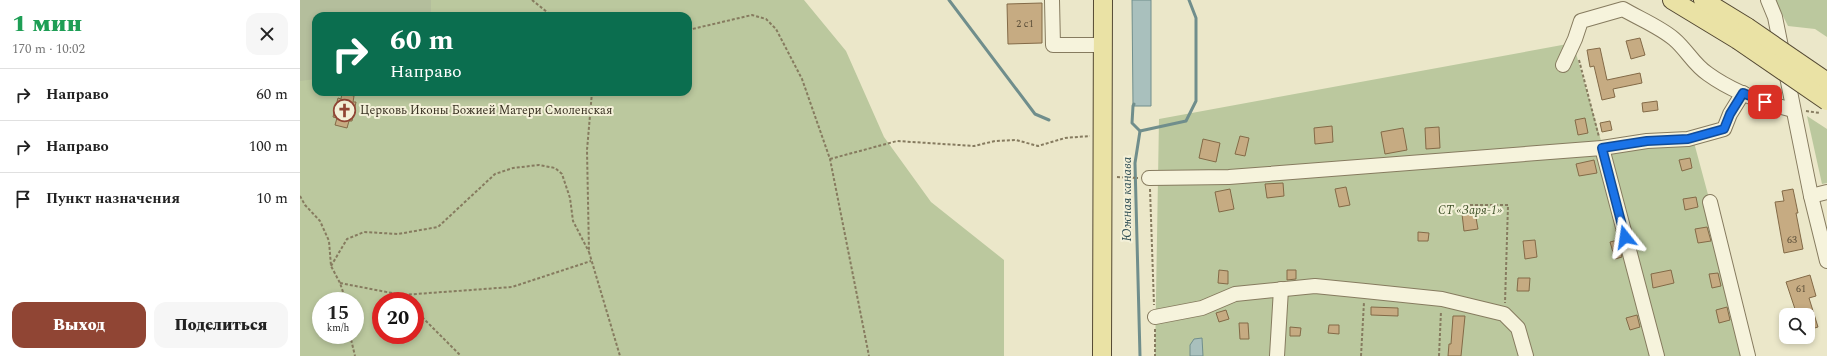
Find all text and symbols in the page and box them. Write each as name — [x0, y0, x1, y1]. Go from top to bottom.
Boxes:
text: 1 мин — [12, 6, 82, 42]
button: close — [246, 13, 288, 55]
house number: 2 с1 — [1016, 16, 1034, 32]
text: 60 m — [390, 19, 454, 62]
icon: right — [324, 28, 376, 80]
text: 170 m · 10:02 — [12, 39, 85, 59]
text: Направо — [390, 58, 462, 85]
text: Направо — [46, 83, 109, 106]
text: 60 m — [256, 83, 288, 106]
icon: right — [12, 84, 34, 106]
pin — [1748, 85, 1782, 119]
icon: arrive — [1754, 91, 1776, 113]
church icon: Церковь Иконы Божией Матери Смоленская — [332, 97, 358, 123]
place label: Церковь Иконы Божией Матери Смоленская — [360, 101, 612, 120]
text: Направо — [46, 135, 109, 158]
text: 100 m — [249, 135, 288, 158]
icon: right — [12, 136, 34, 158]
water label: Южная канава — [1117, 156, 1137, 241]
text: Пункт назначения — [46, 187, 180, 210]
text: 10 m — [256, 187, 288, 210]
icon: arrive — [12, 188, 34, 210]
park label: СТ «Заря-1» — [1438, 201, 1502, 220]
position arrow — [1604, 216, 1646, 258]
house number: 63 — [1787, 232, 1797, 248]
house number: 61 — [1796, 281, 1806, 297]
speed limit sign: 20 — [372, 292, 424, 344]
text: 15 — [327, 298, 349, 328]
button: Выход — [12, 302, 146, 348]
button: Поделиться — [154, 302, 288, 348]
map controls — [1779, 308, 1815, 344]
button: search — [1779, 308, 1815, 344]
text: km/h — [327, 320, 349, 336]

